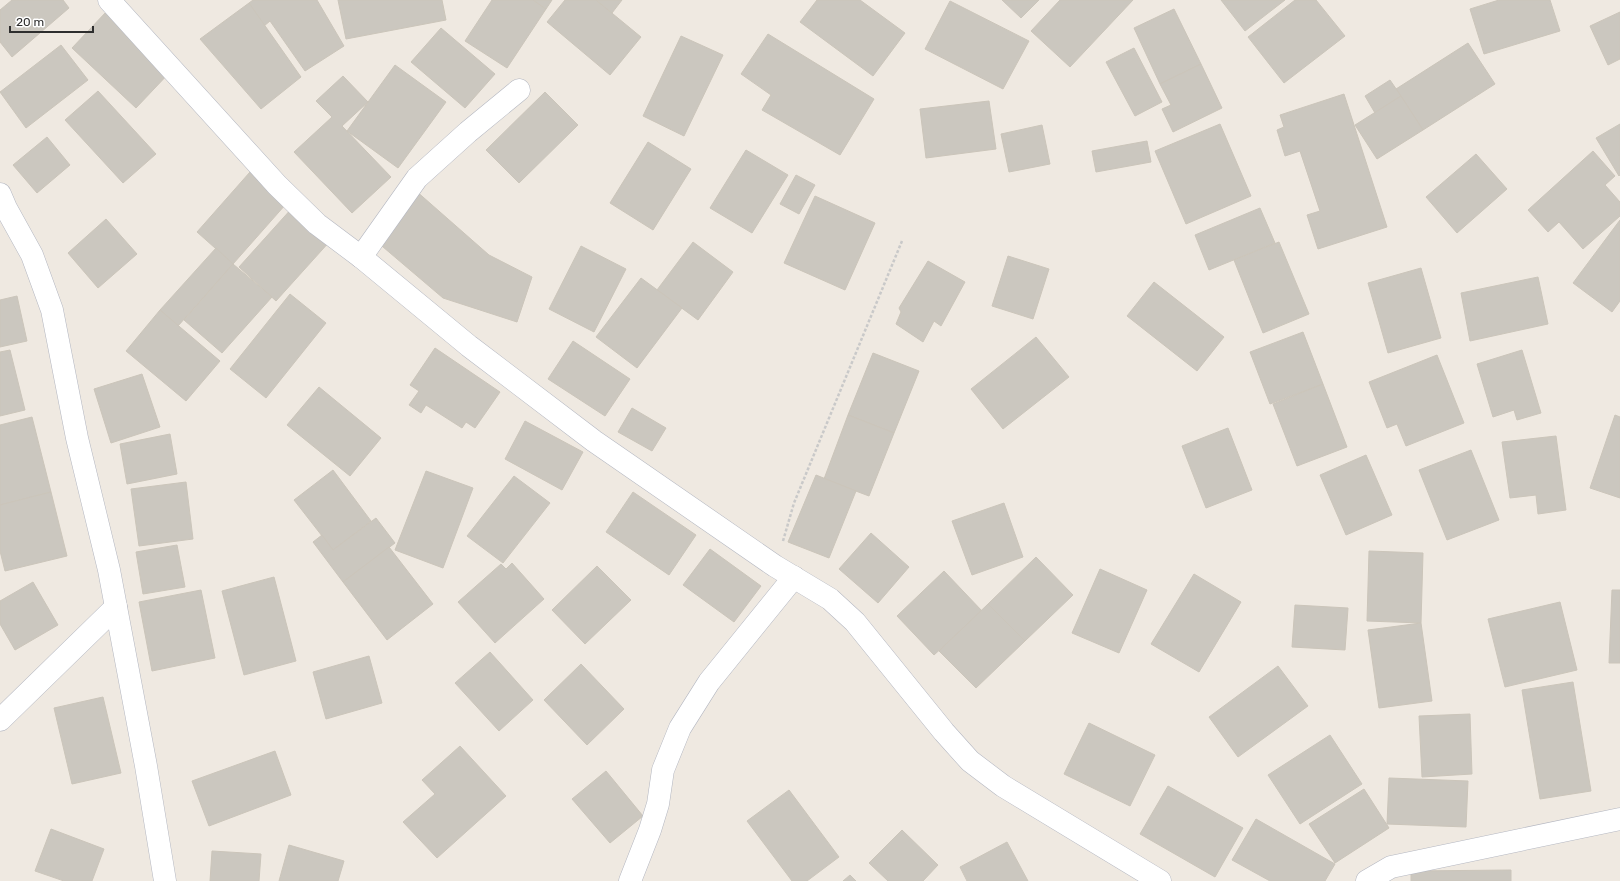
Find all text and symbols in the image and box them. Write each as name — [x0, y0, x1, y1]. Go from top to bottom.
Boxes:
scale bar — [10, 8, 93, 34]
text: 20 m — [16, 15, 44, 29]

